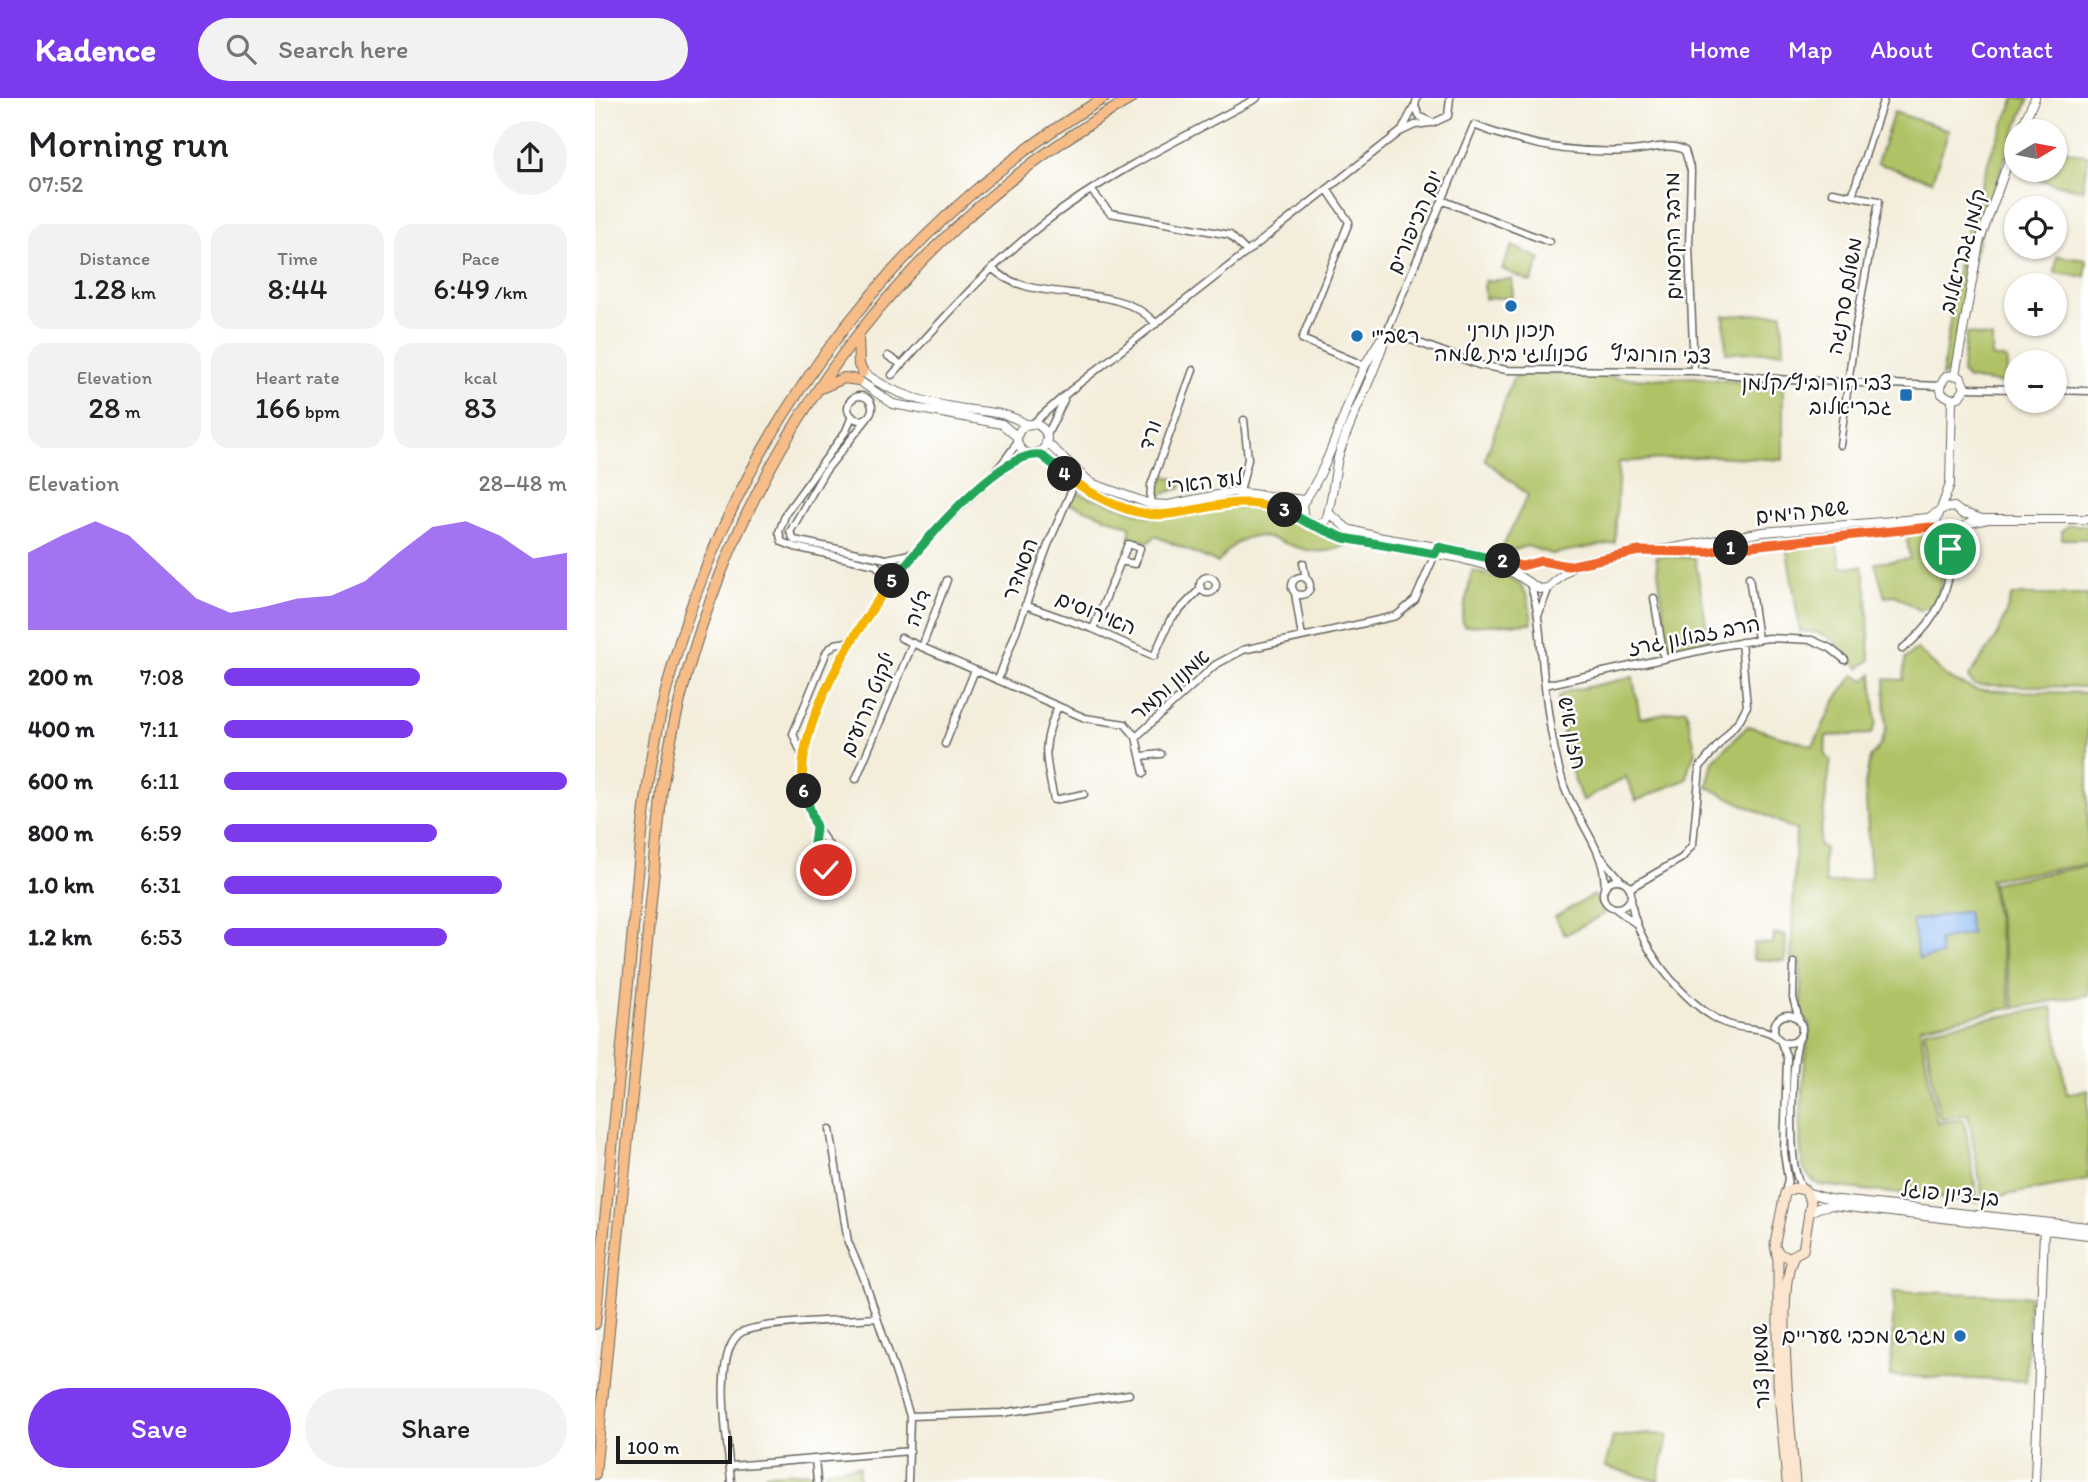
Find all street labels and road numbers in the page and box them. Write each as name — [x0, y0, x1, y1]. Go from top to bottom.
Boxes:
street label: יום הכיפורים — [1381, 166, 1448, 277]
street label: מרבד הקסמים — [1659, 172, 1687, 300]
street label: קלמן גבריאלוב — [1934, 186, 1992, 316]
street label: משולם סרנגה — [1822, 235, 1867, 357]
street label: צבי הורוביץ — [1610, 340, 1712, 369]
street label: ורד — [1133, 416, 1166, 453]
street label: לוע הארי — [1165, 464, 1245, 499]
street label: ששת הימים — [1754, 494, 1850, 529]
street label: הסמדר — [996, 534, 1043, 603]
street label: האירוסים — [1052, 585, 1140, 640]
street label: דליה — [899, 586, 936, 630]
street label: הרב זבולון גרז — [1626, 610, 1762, 662]
street label: אמנון ותמר — [1125, 643, 1215, 727]
street label: ילקוט הרועים — [834, 648, 902, 760]
street label: חזון איש — [1552, 694, 1592, 772]
street label: בן-ציון פוגל — [1899, 1176, 2001, 1212]
street label: שמשון צור — [1747, 1323, 1775, 1409]

